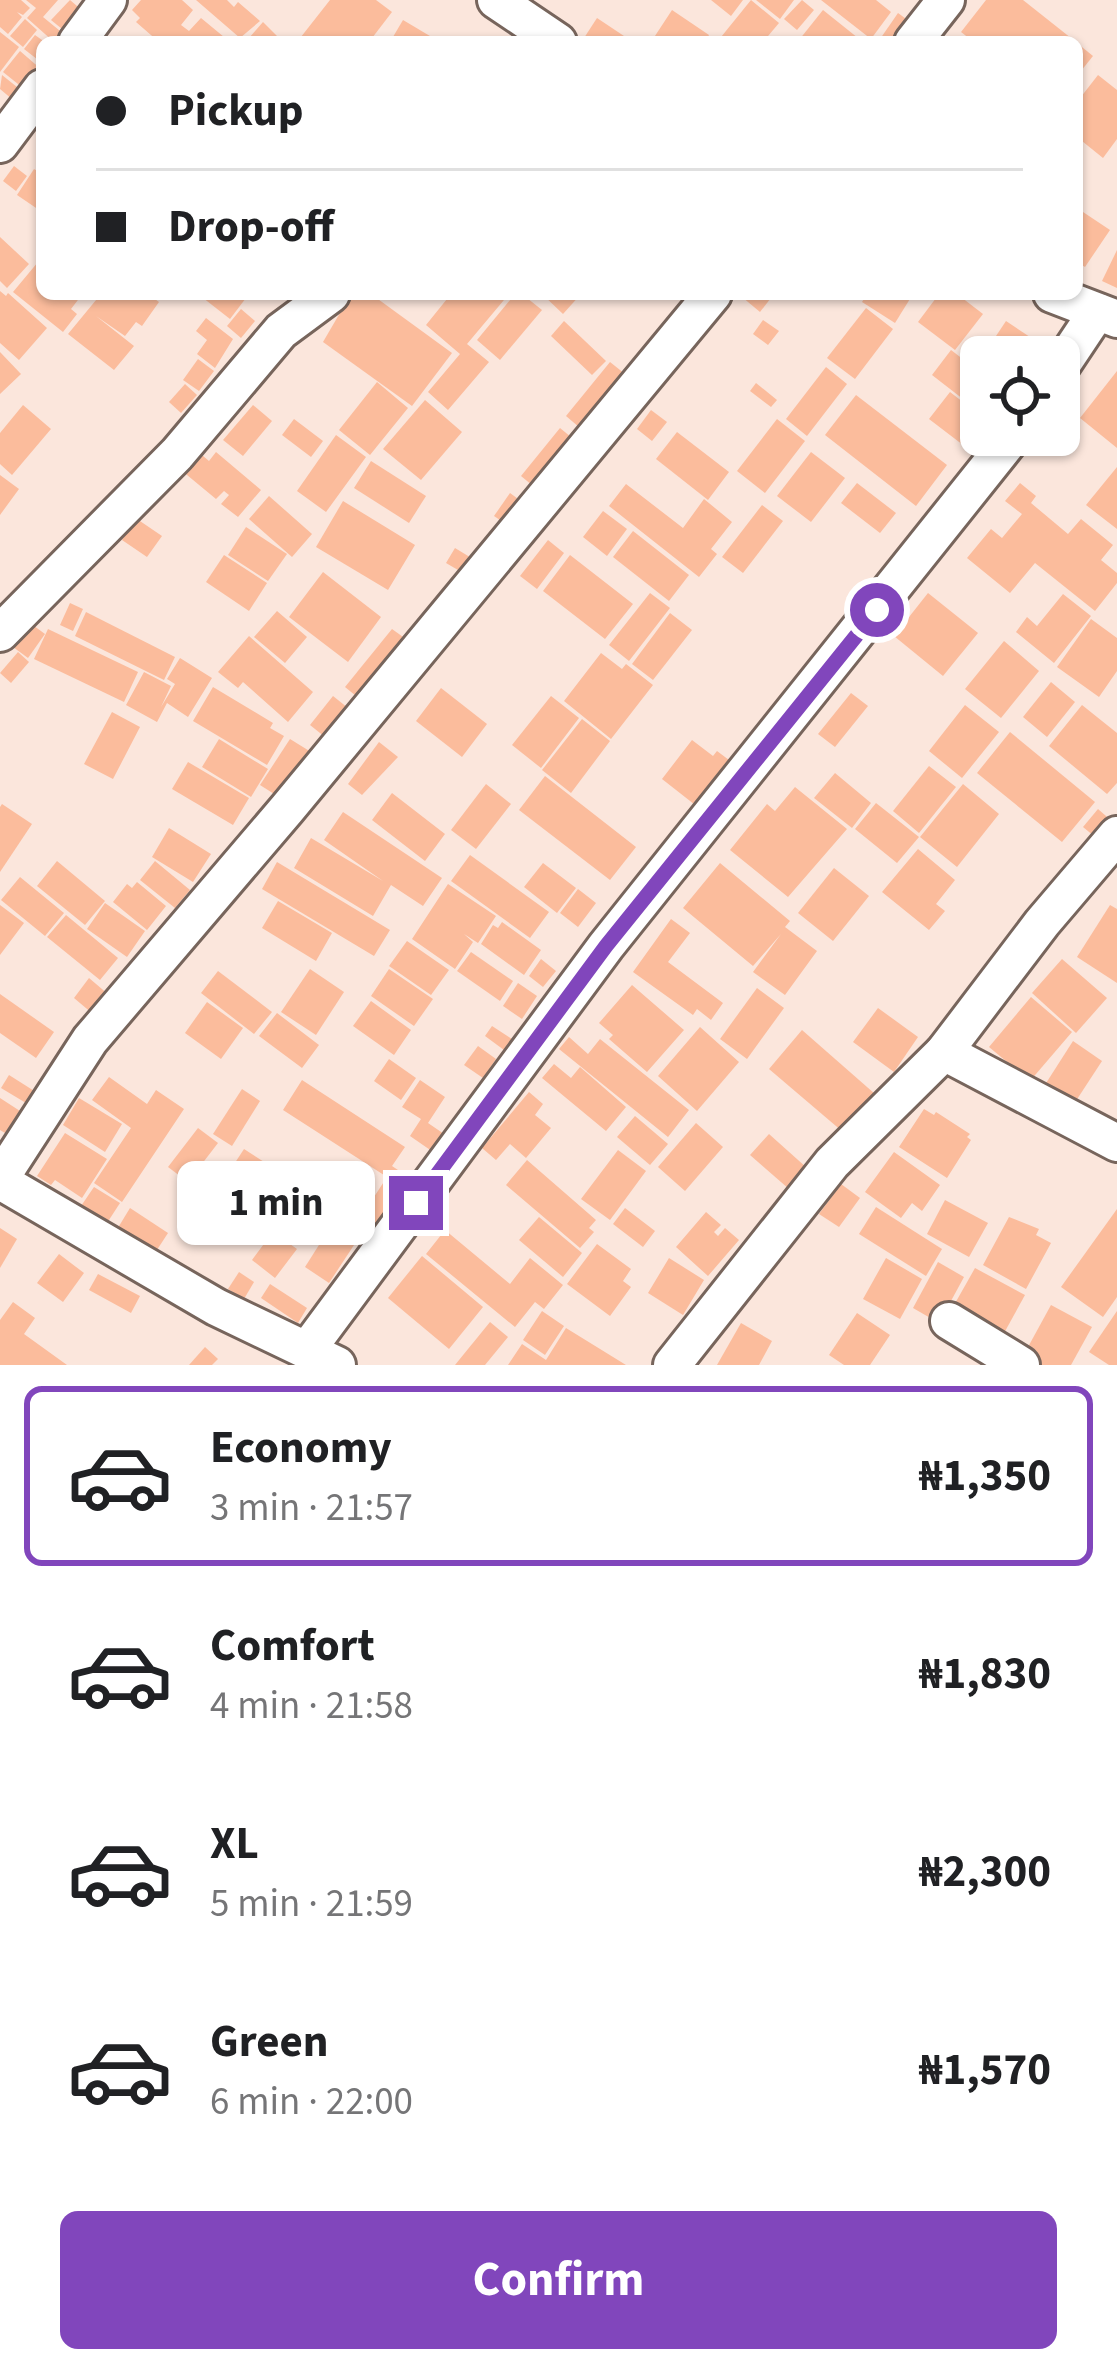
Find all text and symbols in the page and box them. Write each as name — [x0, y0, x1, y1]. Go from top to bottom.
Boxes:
text: Pickup — [168, 79, 304, 143]
text: Drop-off — [168, 195, 334, 259]
map controls — [960, 336, 1080, 456]
button: locate — [960, 336, 1080, 456]
route start — [850, 583, 904, 637]
callout: 1 min — [176, 1161, 374, 1245]
text: 1 min — [229, 1175, 323, 1231]
route end — [389, 1176, 443, 1230]
text: Economy — [210, 1416, 392, 1480]
icon: car — [66, 1422, 174, 1530]
text: ₦1,350 — [919, 1444, 1051, 1508]
text: 3 min · 21:57 — [210, 1480, 413, 1536]
text: Comfort — [210, 1614, 375, 1678]
icon: car — [66, 1620, 174, 1728]
text: ₦1,830 — [919, 1642, 1051, 1706]
text: 4 min · 21:58 — [210, 1678, 413, 1734]
text: XL — [210, 1812, 259, 1876]
icon: car — [66, 1818, 174, 1926]
text: ₦2,300 — [919, 1840, 1051, 1904]
text: 5 min · 21:59 — [210, 1876, 413, 1932]
text: Green — [210, 2010, 329, 2074]
icon: car — [66, 2016, 174, 2124]
text: ₦1,570 — [919, 2038, 1051, 2102]
text: 6 min · 22:00 — [210, 2074, 413, 2130]
button: Confirm — [60, 2211, 1057, 2349]

